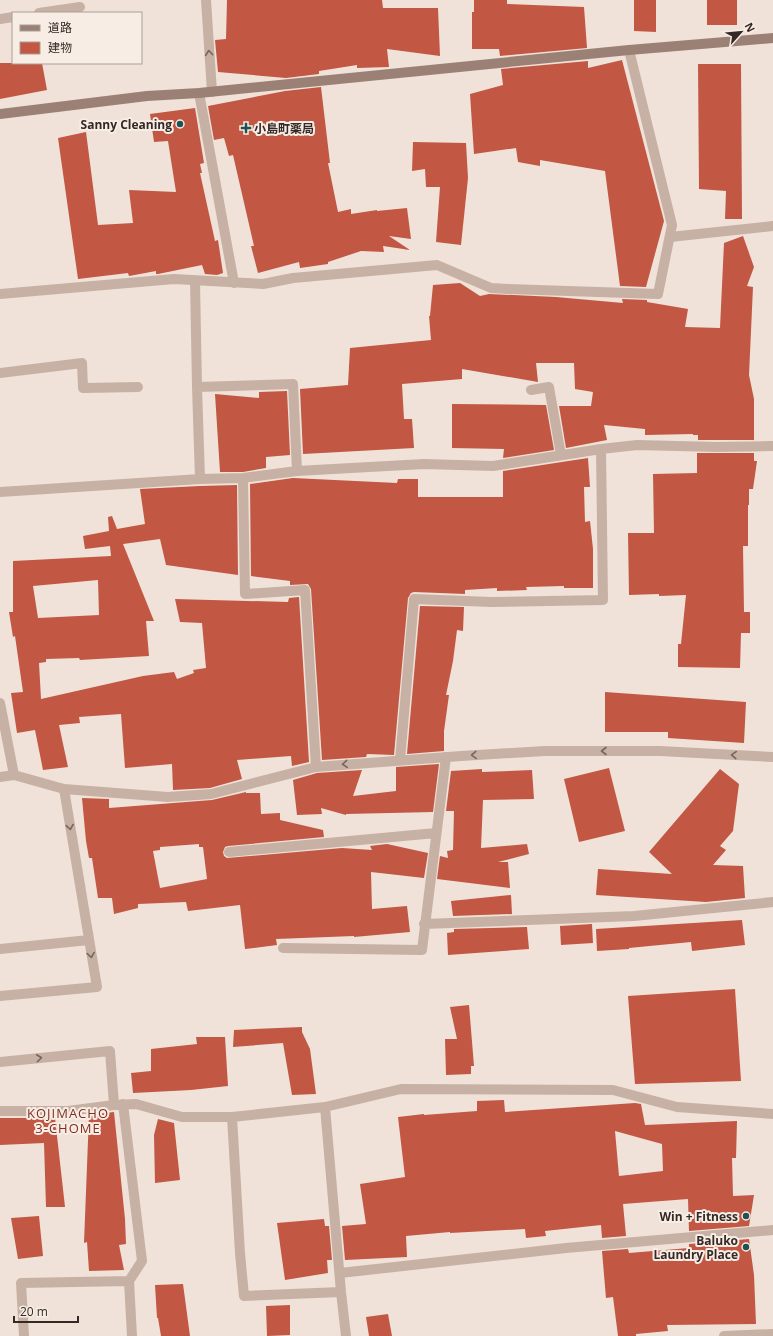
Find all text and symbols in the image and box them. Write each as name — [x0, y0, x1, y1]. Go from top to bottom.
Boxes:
legend — [12, 12, 142, 64]
north arrow — [721, 12, 761, 52]
text: 道路 — [48, 19, 72, 36]
text: N — [742, 20, 759, 35]
text: 建物 — [48, 39, 72, 56]
one-way arrow — [204, 50, 213, 56]
place label: Sanny Cleaning — [81, 116, 172, 133]
marker: Sanny Cleaning — [175, 119, 185, 129]
place label: 小島町薬局 — [254, 120, 314, 137]
marker: 小島町薬局 — [241, 123, 251, 133]
one-way arrow — [601, 747, 607, 755]
one-way arrow — [471, 751, 477, 759]
one-way arrow — [731, 751, 737, 759]
one-way arrow — [342, 760, 348, 769]
one-way arrow — [65, 824, 74, 830]
one-way arrow — [86, 952, 95, 959]
one-way arrow — [36, 1054, 42, 1063]
district label: KOJIMACHO 3-CHOME — [27, 1104, 109, 1137]
place label: Win + Fitness — [659, 1208, 738, 1225]
marker: Win + Fitness — [741, 1211, 751, 1221]
place label: Baluko Laundry Place — [654, 1232, 738, 1263]
marker: Baluko Laundry Place — [741, 1242, 751, 1252]
scale bar — [14, 1298, 78, 1324]
text: 20 m — [20, 1303, 48, 1320]

